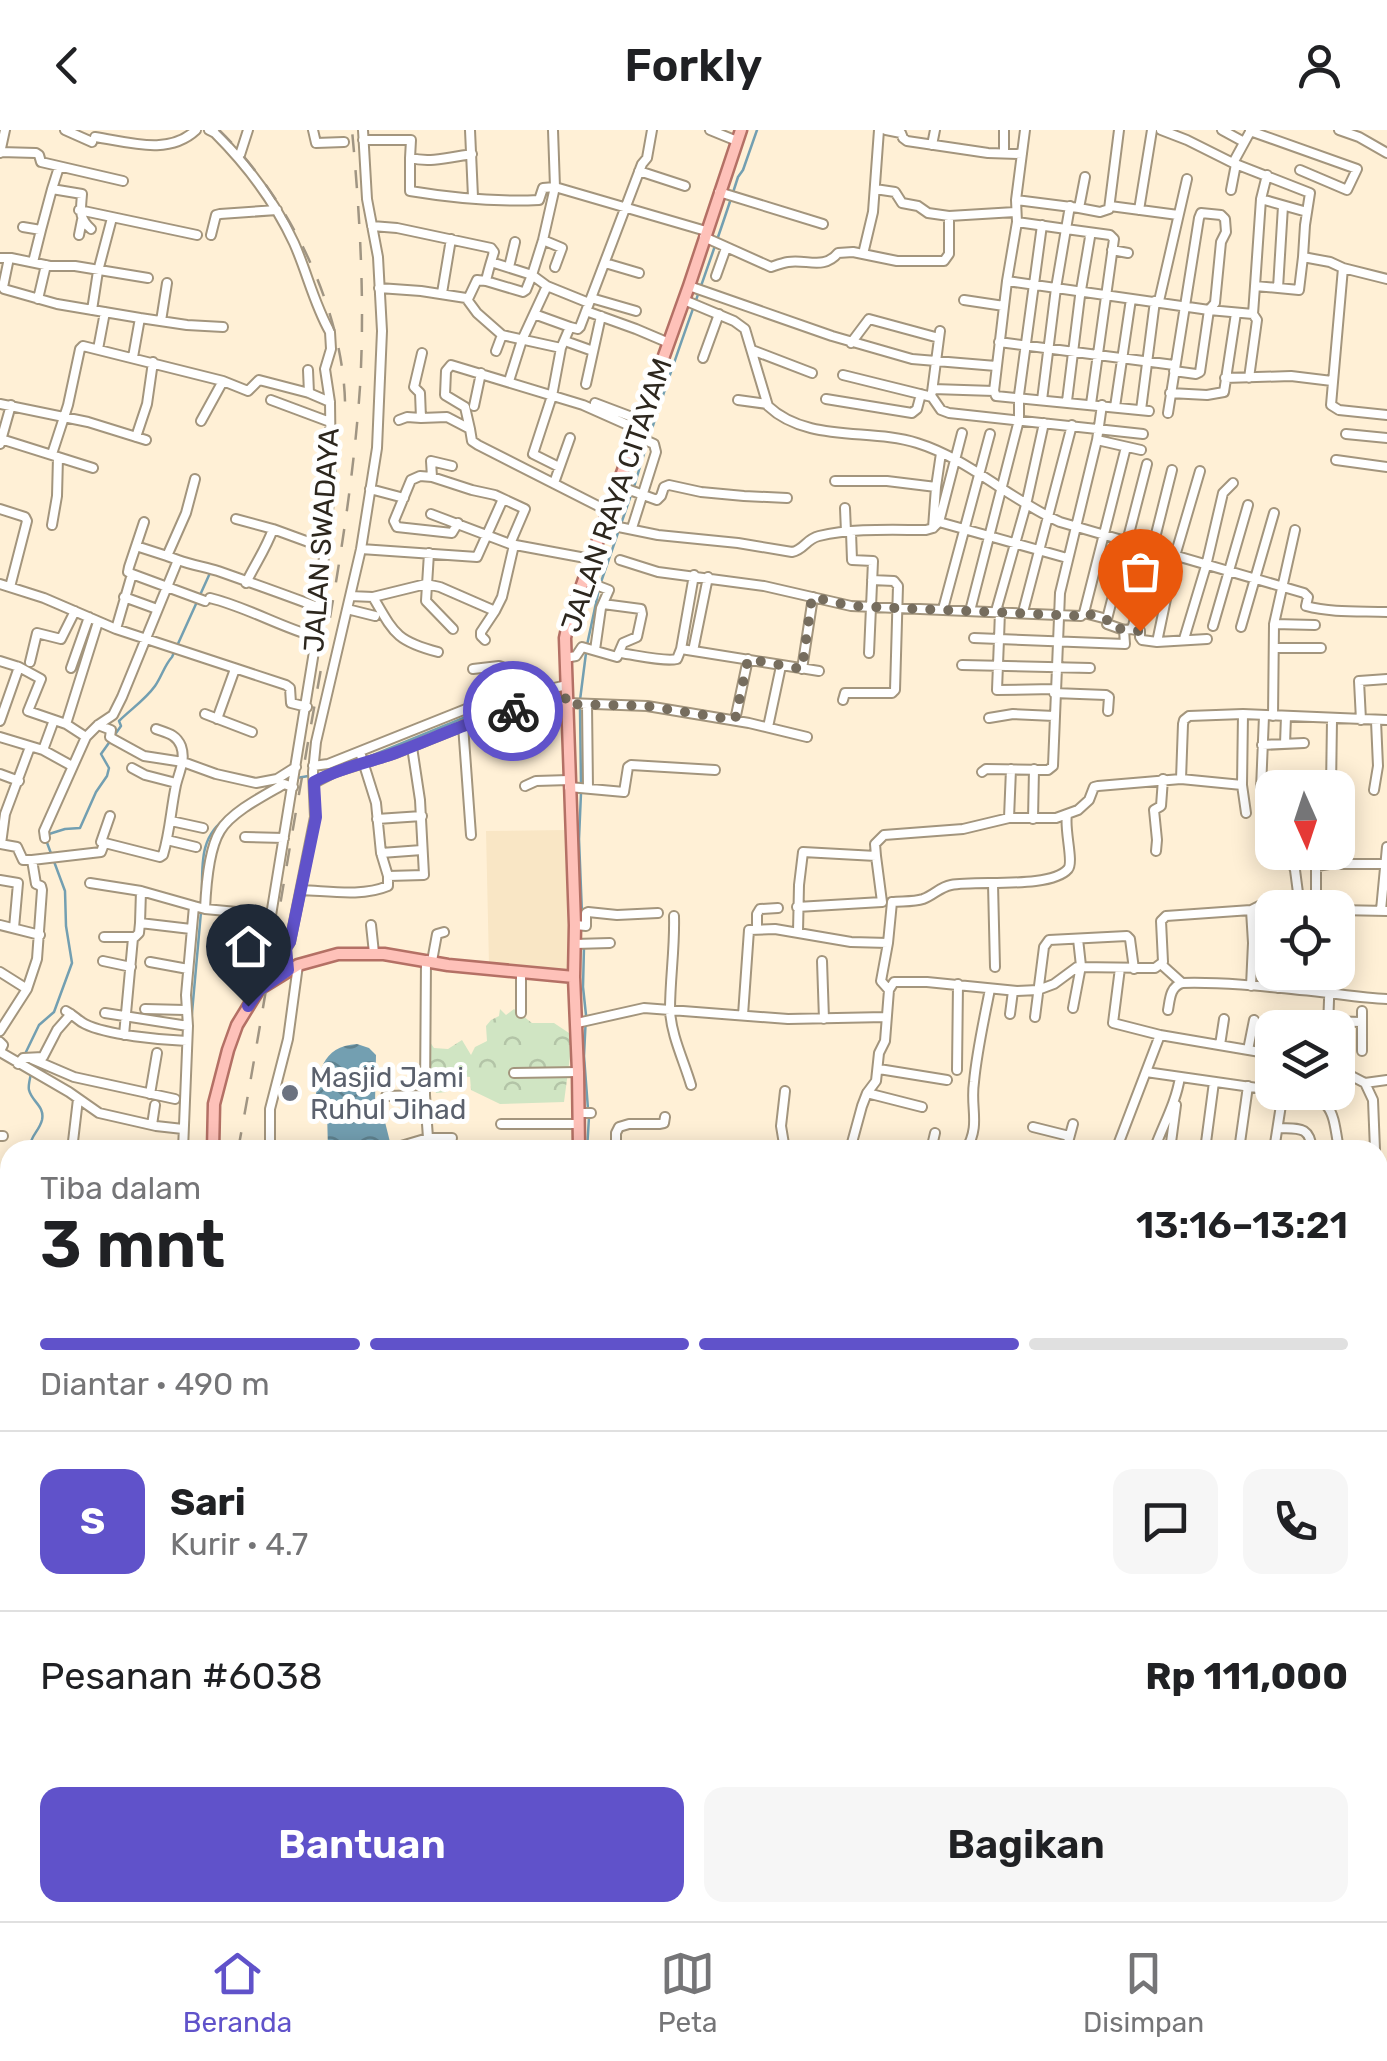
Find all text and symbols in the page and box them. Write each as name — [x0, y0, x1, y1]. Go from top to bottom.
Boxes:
icon: back — [40, 38, 95, 93]
icon: person — [1292, 38, 1347, 93]
text: Forkly — [625, 39, 762, 92]
street label: JALAN RAYA CITAYAM — [554, 354, 679, 636]
street label: JALAN SWADAYA — [297, 426, 346, 653]
pin — [1098, 529, 1183, 632]
icon: bag — [1113, 544, 1168, 599]
courier — [463, 661, 563, 761]
icon: bike — [486, 684, 541, 739]
north arrow — [1255, 770, 1355, 870]
map controls — [1255, 770, 1355, 1110]
button: locate — [1255, 890, 1355, 990]
pin — [206, 904, 291, 1007]
icon: home — [221, 919, 276, 974]
button: layers — [1255, 1010, 1355, 1110]
place label: Masjid Jami Ruhul Jihad — [310, 1061, 466, 1126]
marker: Masjid Jami Ruhul Jihad — [279, 1082, 301, 1104]
text: Tiba dalam — [40, 1169, 201, 1207]
text: 13:16–13:21 — [1136, 1202, 1348, 1248]
text: 3 mnt — [40, 1206, 225, 1283]
text: Diantar · 490 m — [40, 1365, 270, 1403]
button: chat — [1113, 1469, 1218, 1574]
button: phone — [1243, 1469, 1348, 1574]
text: Sari — [170, 1479, 246, 1525]
text: S — [80, 1498, 105, 1544]
text: Kurir · 4.7 — [170, 1525, 308, 1563]
text: Pesanan #6038 — [40, 1653, 323, 1699]
text: Rp 111,000 — [1145, 1653, 1348, 1699]
button: Bantuan — [40, 1787, 684, 1902]
button: Bagikan — [704, 1787, 1348, 1902]
tab: Beranda — [183, 1946, 292, 2039]
tab: Peta — [658, 1946, 717, 2039]
tab: Disimpan — [1083, 1946, 1204, 2039]

